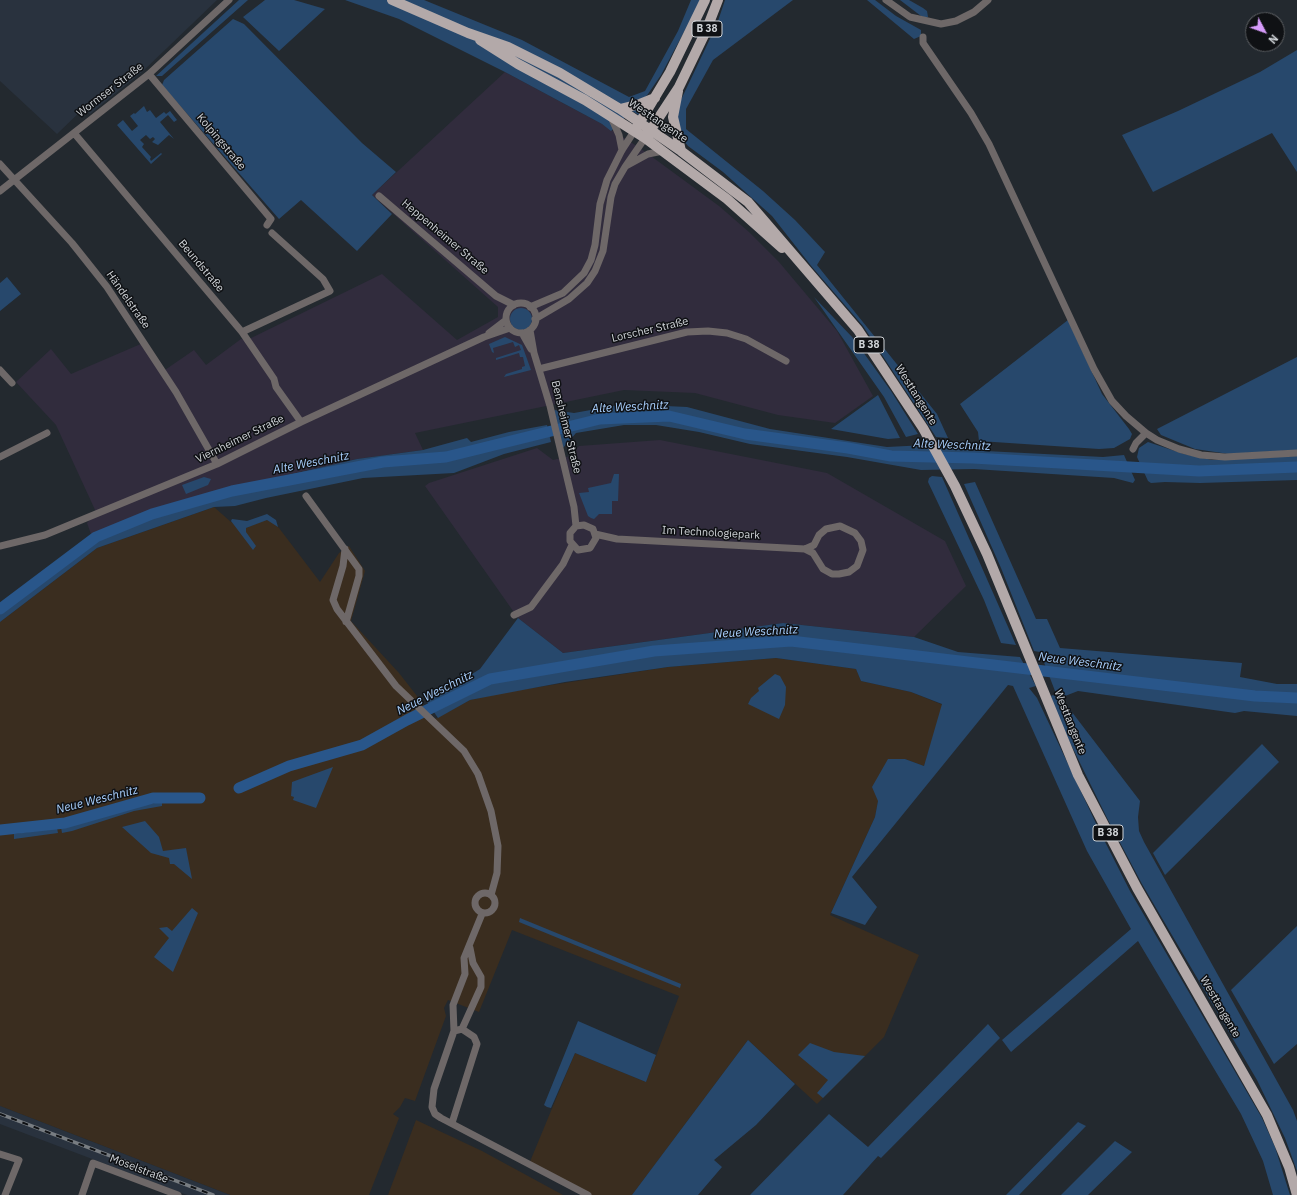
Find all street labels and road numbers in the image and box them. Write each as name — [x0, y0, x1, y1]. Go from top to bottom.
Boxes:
road number: B 38 — [692, 21, 722, 37]
street label: Wormser Straße — [74, 60, 146, 120]
street label: Westtangente — [626, 96, 690, 146]
street label: Kolpingstraße — [194, 111, 248, 173]
street label: Heppenheimer Straße — [399, 197, 491, 277]
street label: Beundstraße — [175, 237, 227, 295]
street label: Händelstraße — [103, 269, 153, 331]
street label: Lorscher Straße — [610, 315, 690, 345]
road number: B 38 — [854, 337, 884, 353]
street label: Westtangente — [892, 362, 940, 428]
street label: Bensheimer Straße — [548, 379, 584, 475]
street label: Viernheimer Straße — [194, 412, 286, 466]
street label: Im Technologiepark — [662, 524, 760, 542]
street label: Westtangente — [1051, 688, 1089, 756]
road number: B 38 — [1093, 825, 1123, 841]
street label: Westtangente — [1197, 974, 1243, 1040]
street label: Moselstraße — [108, 1152, 170, 1186]

